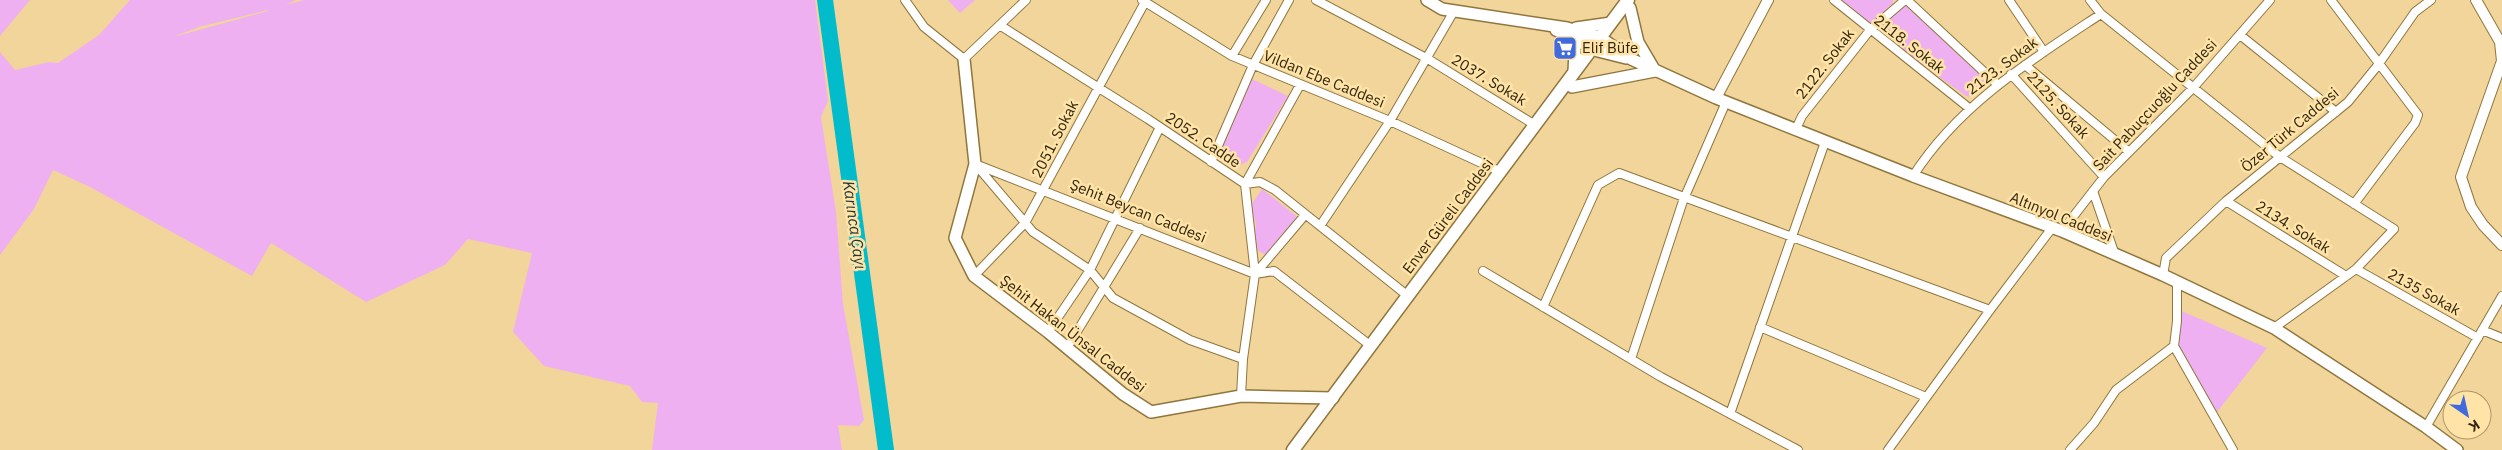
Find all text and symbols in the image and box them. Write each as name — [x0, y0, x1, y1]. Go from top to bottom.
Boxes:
street label: 2118. Sokak — [1870, 10, 1949, 77]
street label: 2122. Sokak — [1791, 24, 1858, 103]
street label: 2123. Sokak — [1962, 33, 2041, 99]
supermarket icon: Elif Büfe — [1552, 35, 1578, 61]
street label: Sait Pabuçcuoğlu Caddesi — [2089, 35, 2221, 175]
place label: Elif Büfe — [1582, 38, 1638, 57]
street label: Vildan Ebe Caddesi — [1261, 46, 1388, 112]
street label: 2037. Sokak — [1448, 50, 1530, 110]
street label: 2125. Sokak — [2023, 67, 2094, 142]
street label: Özer Türk Caddesi — [2237, 83, 2343, 176]
street label: 2051. Sokak — [1027, 97, 1082, 181]
street label: 2052. Cadde — [1162, 107, 1244, 172]
street label: Enver Güreli Caddesi — [1398, 154, 1497, 277]
street label: Şehit Beycan Caddesi — [1067, 175, 1209, 247]
water label: Karınca Çayı — [839, 179, 871, 271]
street label: Altınyol Caddesi — [2007, 187, 2115, 246]
street label: 2134. Sokak — [2252, 196, 2334, 257]
street label: 2135 Sokak — [2384, 264, 2464, 319]
street label: Şehit Hakan Ünsal Caddesi — [996, 271, 1150, 397]
north arrow — [2442, 390, 2492, 440]
text: K — [2465, 416, 2483, 436]

